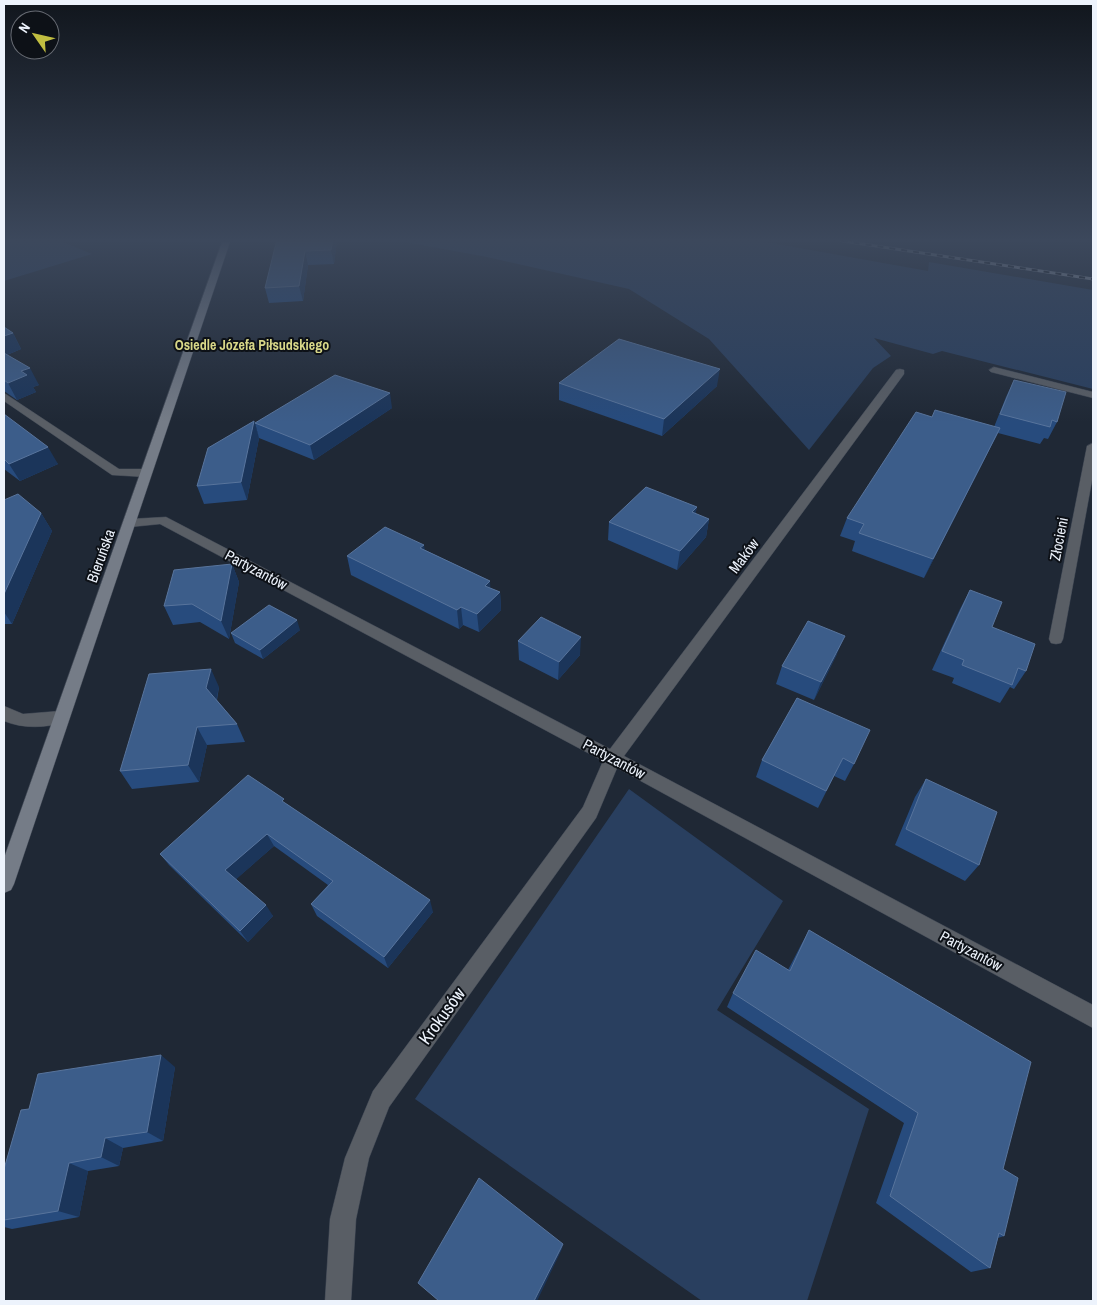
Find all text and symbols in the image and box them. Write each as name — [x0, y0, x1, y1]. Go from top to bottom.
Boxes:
north arrow — [10, 10, 60, 60]
text: N — [14, 19, 34, 36]
district label: Osiedle Józefa Piłsudskiego — [175, 336, 329, 354]
street label: Złocieni — [1044, 515, 1073, 562]
street label: Bieruńska — [81, 526, 120, 585]
street label: Maków — [723, 534, 764, 578]
street label: Partyzantów — [221, 544, 291, 595]
street label: Partyzantów — [579, 733, 649, 784]
street label: Partyzantów — [936, 925, 1006, 976]
street label: Krokusów — [412, 982, 471, 1049]

